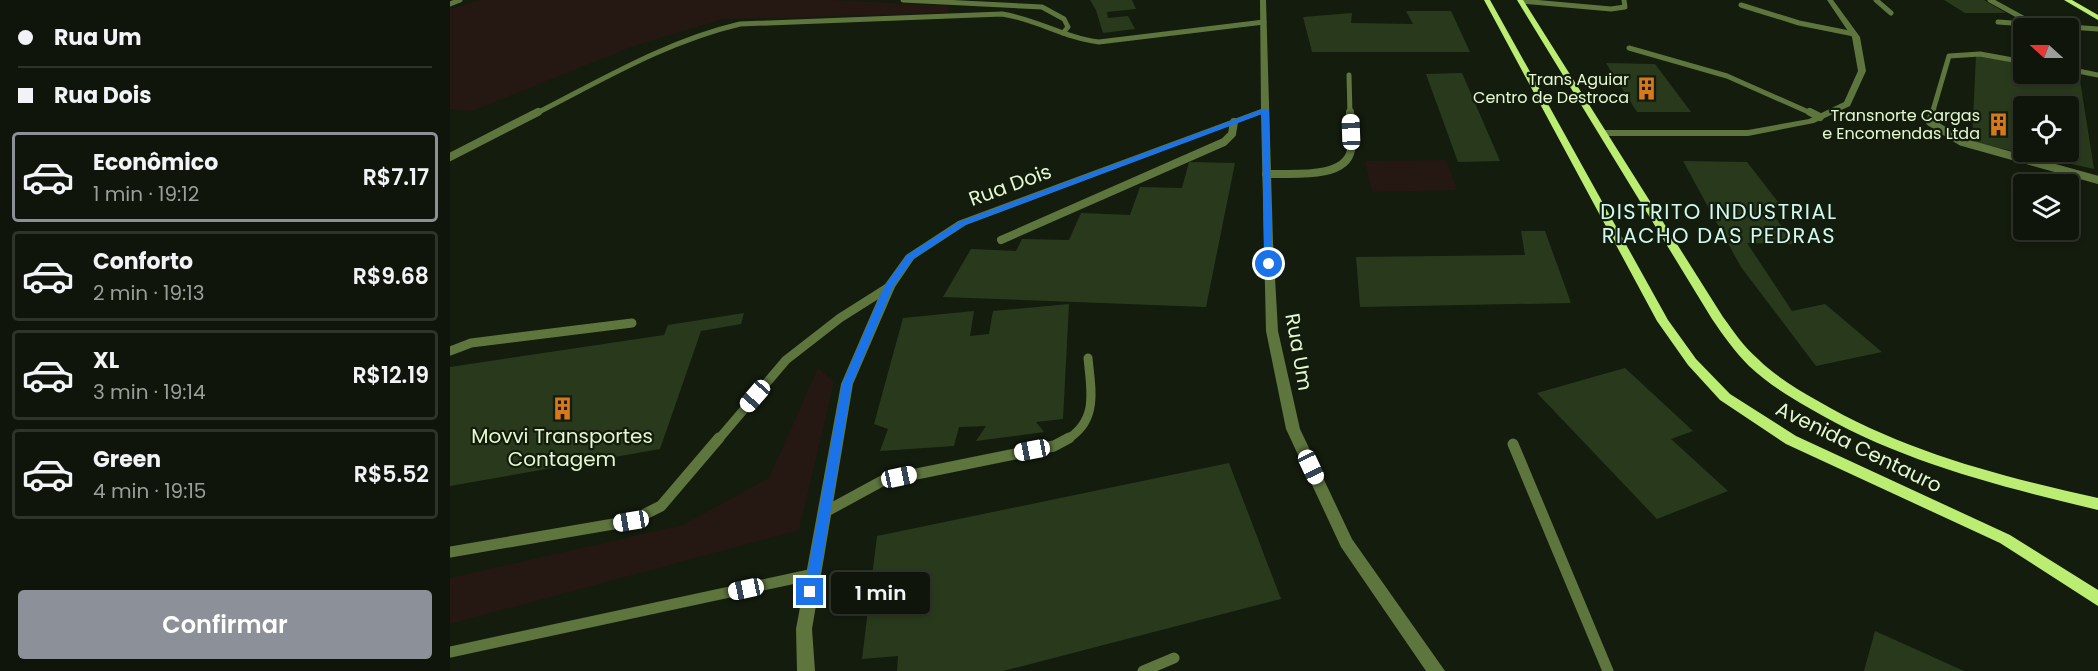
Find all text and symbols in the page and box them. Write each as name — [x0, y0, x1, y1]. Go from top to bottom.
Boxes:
north arrow — [2013, 18, 2079, 84]
map controls — [2013, 18, 2079, 240]
text: Rua Um — [54, 22, 142, 53]
place label: Trans Aguiar Centro de Destroca — [1473, 68, 1629, 109]
building icon: Trans Aguiar Centro de Destroca — [1634, 75, 1660, 101]
text: Rua Dois — [54, 80, 152, 111]
button: locate — [2013, 96, 2079, 162]
place label: Transnorte Cargas e Encomendas Ltda — [1822, 104, 1980, 145]
building icon: Transnorte Cargas e Encomendas Ltda — [1985, 111, 2011, 137]
car — [1341, 114, 1361, 150]
text: Econômico — [93, 147, 218, 178]
icon: car — [21, 150, 75, 204]
street label: Rua Dois — [965, 157, 1055, 213]
text: R$7.17 — [363, 162, 429, 193]
button: layers — [2013, 174, 2079, 240]
text: 1 min · 19:12 — [93, 180, 199, 208]
district label: DISTRITO INDUSTRIAL RIACHO DAS PEDRAS — [1600, 197, 1838, 250]
text: Conforto — [93, 246, 193, 277]
icon: car — [21, 249, 75, 303]
route start — [1255, 250, 1282, 277]
text: R$9.68 — [353, 261, 429, 292]
text: 2 min · 19:13 — [93, 279, 205, 307]
street label: Rua Um — [1278, 311, 1320, 393]
text: XL — [93, 345, 119, 376]
icon: car — [21, 348, 75, 402]
text: R$12.19 — [352, 360, 429, 391]
car — [736, 377, 774, 415]
text: 3 min · 19:14 — [93, 378, 206, 406]
building icon: Movvi Transportes Contagem — [549, 395, 575, 421]
street label: Avenida Centauro — [1771, 395, 1947, 499]
place label: Movvi Transportes Contagem — [471, 422, 653, 473]
car — [1013, 438, 1051, 462]
text: Green — [93, 444, 161, 475]
icon: car — [21, 447, 75, 501]
car — [1295, 447, 1327, 487]
text: R$5.52 — [354, 459, 429, 490]
car — [880, 464, 918, 490]
text: 4 min · 19:15 — [93, 477, 206, 505]
car — [612, 509, 650, 533]
callout: 1 min — [831, 571, 930, 613]
car — [727, 576, 765, 602]
route end — [796, 578, 823, 605]
text: 1 min — [855, 579, 906, 607]
button: Confirmar — [18, 590, 432, 659]

